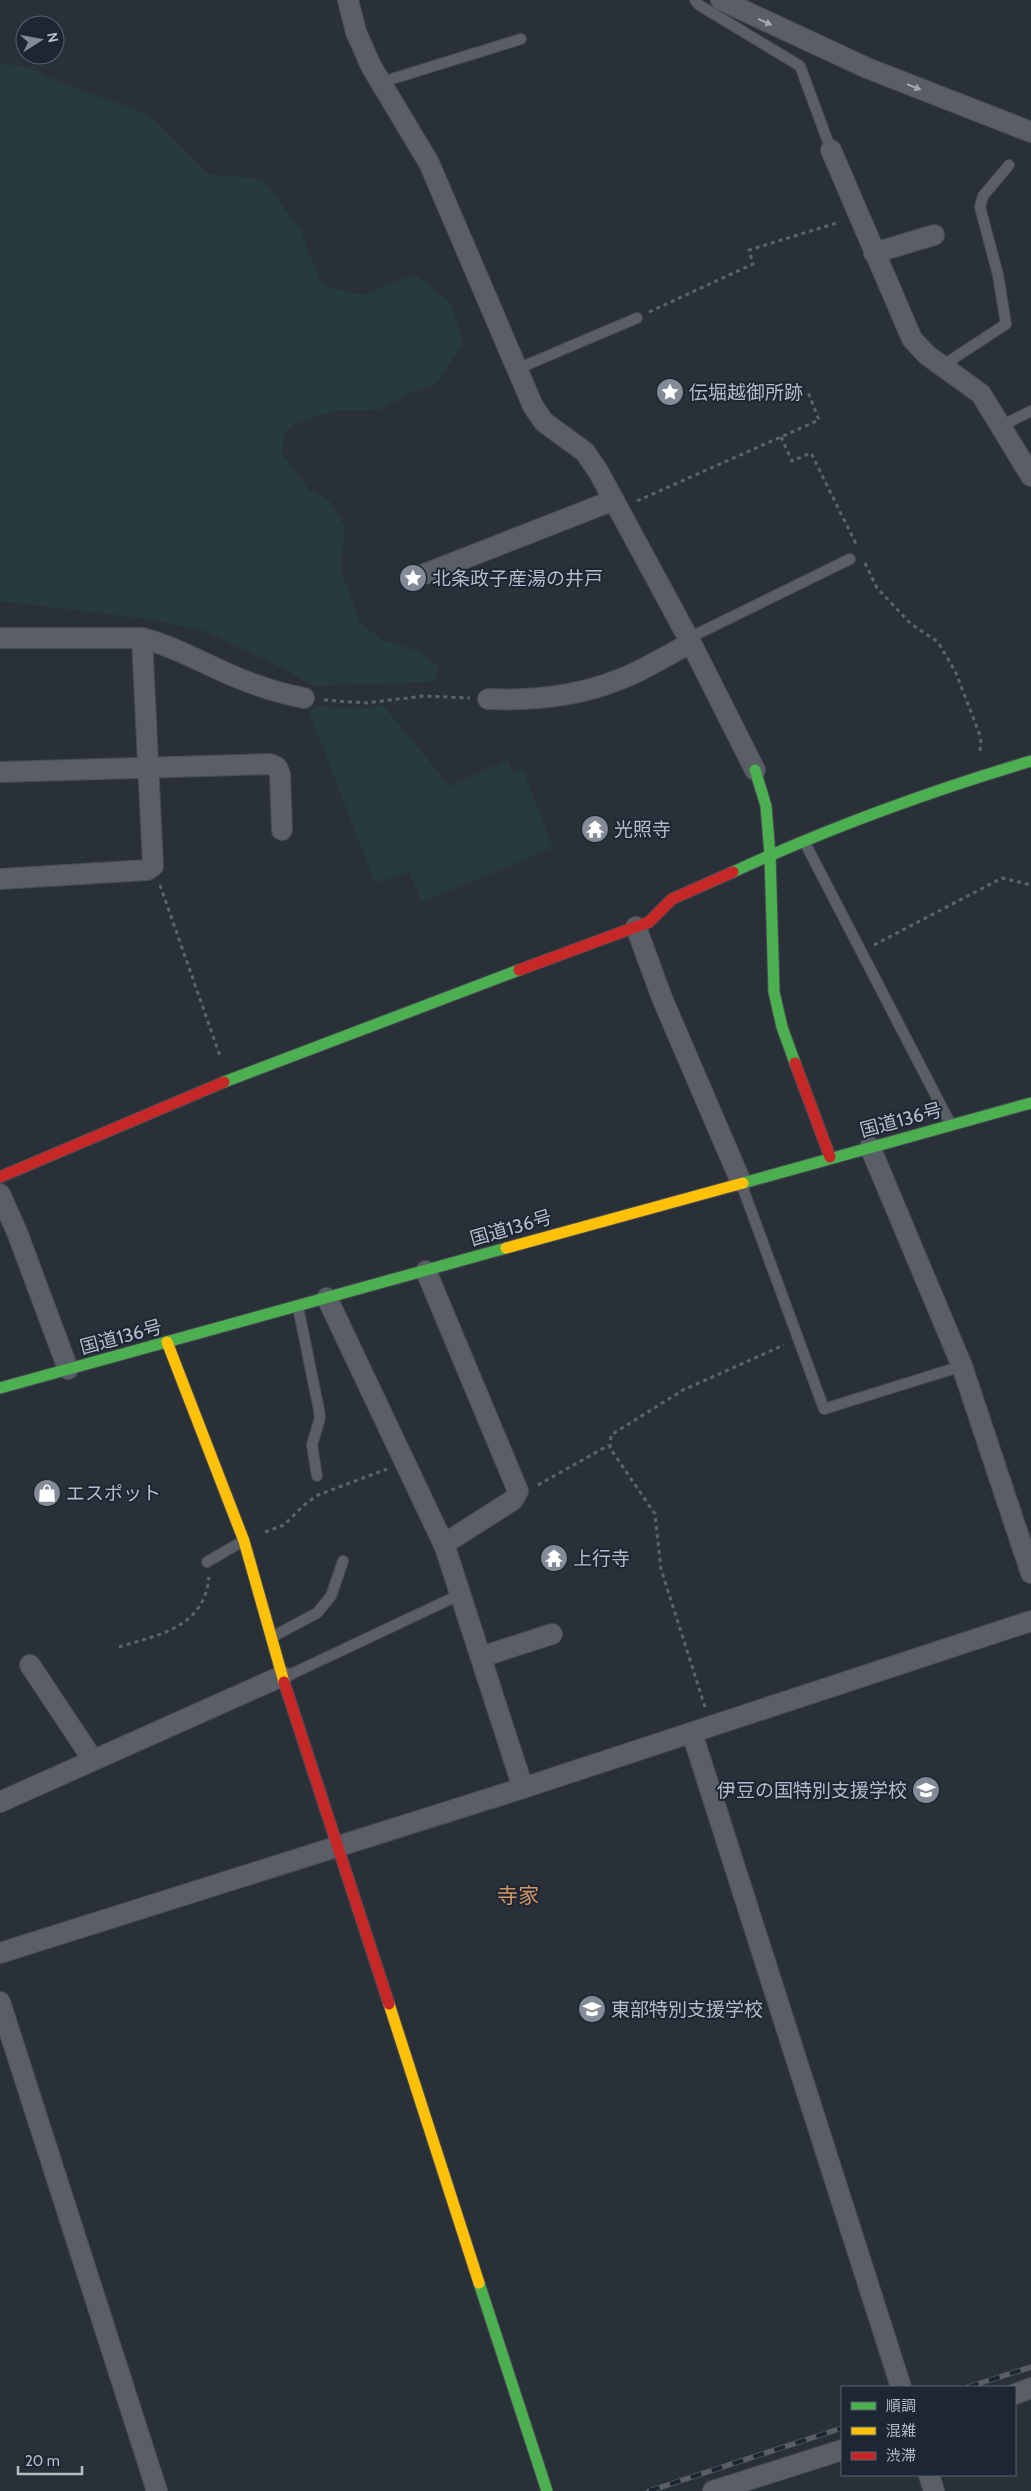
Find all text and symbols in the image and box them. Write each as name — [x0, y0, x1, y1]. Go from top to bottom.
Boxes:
north arrow — [15, 15, 65, 65]
one-way arrow — [758, 18, 772, 26]
text: N — [43, 31, 63, 44]
one-way arrow — [907, 83, 922, 91]
place icon: 伝堀越御所跡 — [655, 377, 685, 407]
place label: 伝堀越御所跡 — [689, 381, 803, 404]
place icon: 北条政子産湯の井戸 — [398, 563, 428, 593]
place label: 北条政子産湯の井戸 — [432, 567, 603, 590]
temple icon: 光照寺 — [580, 814, 610, 844]
place label: 光照寺 — [614, 818, 671, 841]
street label: 国道136号 — [857, 1098, 945, 1142]
street label: 国道136号 — [467, 1205, 555, 1251]
street label: 国道136号 — [77, 1315, 165, 1359]
shop icon: エスポット — [32, 1478, 62, 1508]
place label: エスポット — [66, 1482, 161, 1505]
temple icon: 上行寺 — [539, 1543, 569, 1573]
place label: 上行寺 — [573, 1547, 630, 1570]
school or university icon: 伊豆の国特別支援学校 — [911, 1775, 941, 1805]
place label: 伊豆の国特別支援学校 — [717, 1779, 907, 1802]
district label: 寺家 — [497, 1883, 539, 1908]
school or university icon: 東部特別支援学校 — [577, 1994, 607, 2024]
place label: 東部特別支援学校 — [611, 1998, 763, 2021]
legend — [841, 2386, 1016, 2476]
text: 順調 — [886, 2397, 916, 2415]
text: 混雑 — [886, 2422, 916, 2440]
scale bar — [18, 2444, 81, 2476]
text: 渋滞 — [886, 2447, 916, 2465]
text: 20 m — [25, 2452, 60, 2470]

